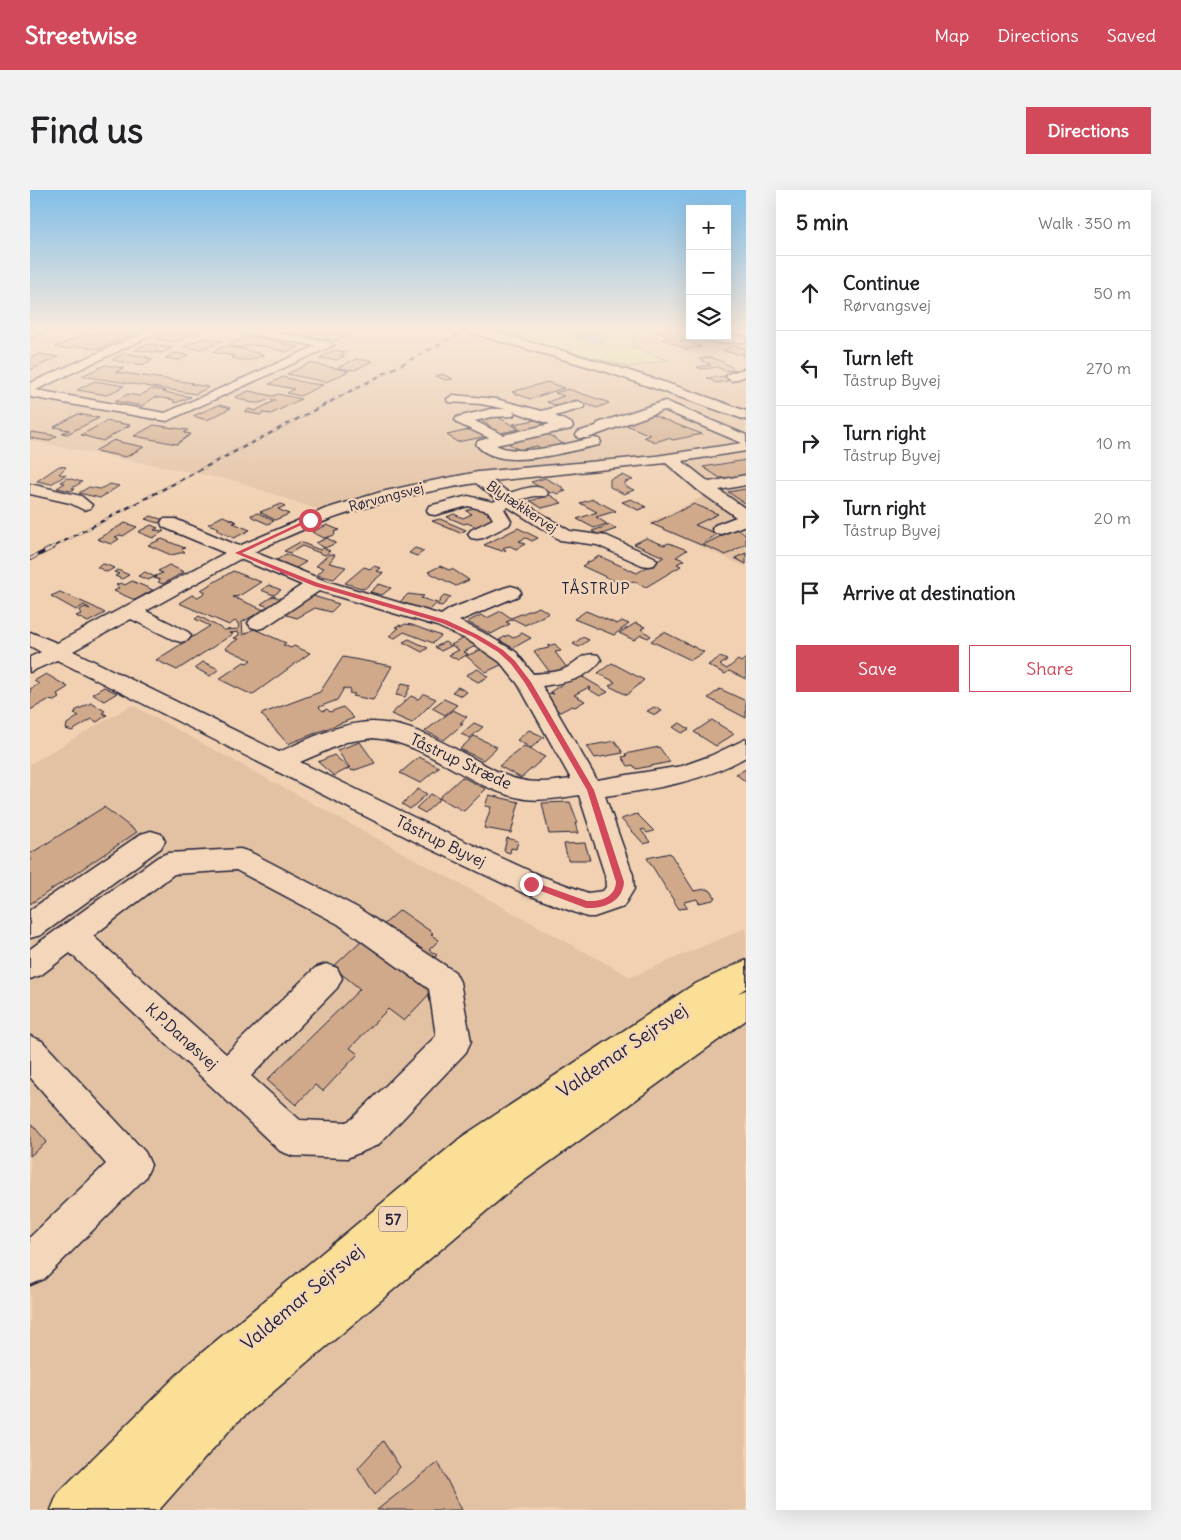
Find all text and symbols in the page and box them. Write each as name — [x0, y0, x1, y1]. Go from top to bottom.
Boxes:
text: Streetwise — [25, 20, 137, 50]
text: Map — [934, 24, 969, 47]
text: Directions — [997, 24, 1079, 47]
text: Saved — [1107, 24, 1156, 47]
button: Directions — [1026, 107, 1151, 154]
text: Find us — [30, 108, 143, 152]
map controls — [686, 205, 731, 340]
button: + — [686, 205, 731, 250]
text: 5 min — [796, 209, 848, 236]
text: Walk · 350 m — [1038, 213, 1131, 233]
button: − — [686, 250, 731, 295]
text: Continue — [843, 271, 920, 295]
icon: ahead — [796, 279, 824, 307]
text: 50 m — [1093, 283, 1131, 303]
button: layers — [686, 295, 731, 340]
text: Rørvangsvej — [843, 295, 931, 315]
text: Turn left — [843, 346, 913, 370]
icon: left — [796, 354, 824, 382]
text: 270 m — [1086, 358, 1131, 378]
text: Tåstrup Byvej — [843, 370, 940, 390]
text: Turn right — [843, 421, 926, 445]
icon: right — [796, 429, 824, 457]
text: 10 m — [1096, 433, 1131, 453]
text: Tåstrup Byvej — [843, 445, 940, 465]
street label: Blytækkervej — [483, 477, 561, 537]
street label: Rørvangsvej — [347, 478, 425, 516]
text: Turn right — [843, 496, 926, 520]
icon: right — [796, 504, 824, 532]
text: 20 m — [1094, 508, 1131, 528]
route start — [299, 509, 322, 532]
text: Tåstrup Byvej — [843, 520, 940, 540]
district label: TÅSTRUP — [562, 578, 630, 598]
icon: arrive — [796, 579, 824, 607]
text: Arrive at destination — [843, 581, 1016, 605]
button: Save — [796, 645, 959, 692]
button: Share — [969, 645, 1131, 692]
street label: Tåstrup Stræde — [407, 729, 515, 793]
street label: Tåstrup Byvej — [393, 811, 489, 871]
route end — [520, 873, 543, 896]
street label: Valdemar Sejrsvej — [552, 997, 692, 1103]
street label: K.P.Danøsvej — [142, 998, 222, 1074]
road number: 57 — [379, 1206, 407, 1232]
street label: Valdemar Sejrsvej — [236, 1239, 368, 1355]

